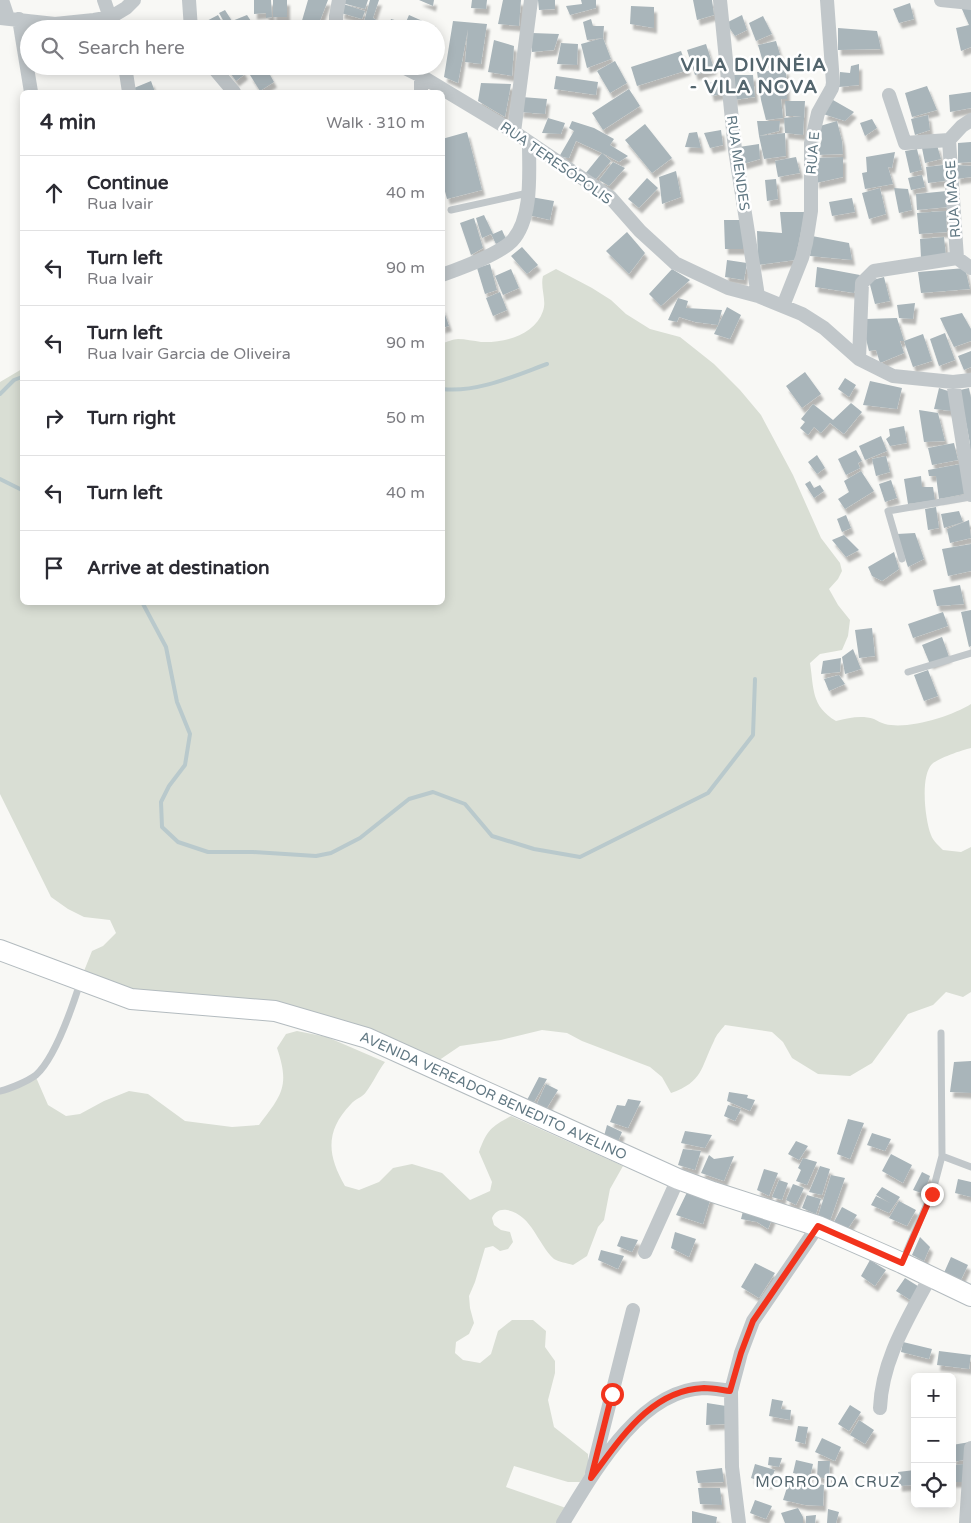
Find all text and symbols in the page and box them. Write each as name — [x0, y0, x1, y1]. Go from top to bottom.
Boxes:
search box — [20, 20, 445, 75]
icon: search — [38, 34, 66, 62]
text: Search here — [78, 37, 185, 59]
district label: VILA DIVINÉIA - VILA NOVA — [681, 53, 827, 98]
text: 4 min — [40, 110, 96, 135]
text: Walk · 310 m — [326, 113, 425, 133]
street label: RUA MENDES — [723, 114, 753, 212]
street label: RUA TERESÓPOLIS — [497, 118, 615, 208]
street label: RUA E — [803, 131, 823, 175]
street label: RUA MAGE — [942, 160, 964, 238]
text: Continue — [87, 172, 169, 194]
icon: ahead — [40, 179, 68, 207]
text: 40 m — [386, 183, 425, 203]
text: Rua Ivair — [87, 194, 153, 214]
text: Turn left — [87, 247, 163, 269]
icon: left — [40, 254, 68, 282]
text: 90 m — [386, 258, 425, 278]
text: Rua Ivair — [87, 269, 153, 289]
text: Turn left — [87, 322, 163, 344]
icon: left — [40, 329, 68, 357]
text: 90 m — [386, 333, 425, 353]
text: Rua Ivair Garcia de Oliveira — [87, 344, 291, 364]
icon: right — [40, 404, 68, 432]
text: Turn right — [87, 407, 175, 429]
text: 50 m — [386, 408, 425, 428]
icon: left — [40, 479, 68, 507]
text: Turn left — [87, 482, 163, 504]
text: 40 m — [386, 483, 425, 503]
icon: arrive — [40, 554, 68, 582]
text: Arrive at destination — [87, 557, 270, 579]
street label: AVENIDA VEREADOR BENEDITO AVELINO — [358, 1028, 630, 1163]
route end — [921, 1183, 944, 1206]
map controls — [911, 1373, 956, 1508]
button: + — [911, 1373, 956, 1418]
route start — [601, 1383, 624, 1406]
button: − — [911, 1418, 956, 1463]
button: locate — [911, 1463, 956, 1508]
district label: MORRO DA CRUZ — [755, 1473, 901, 1491]

